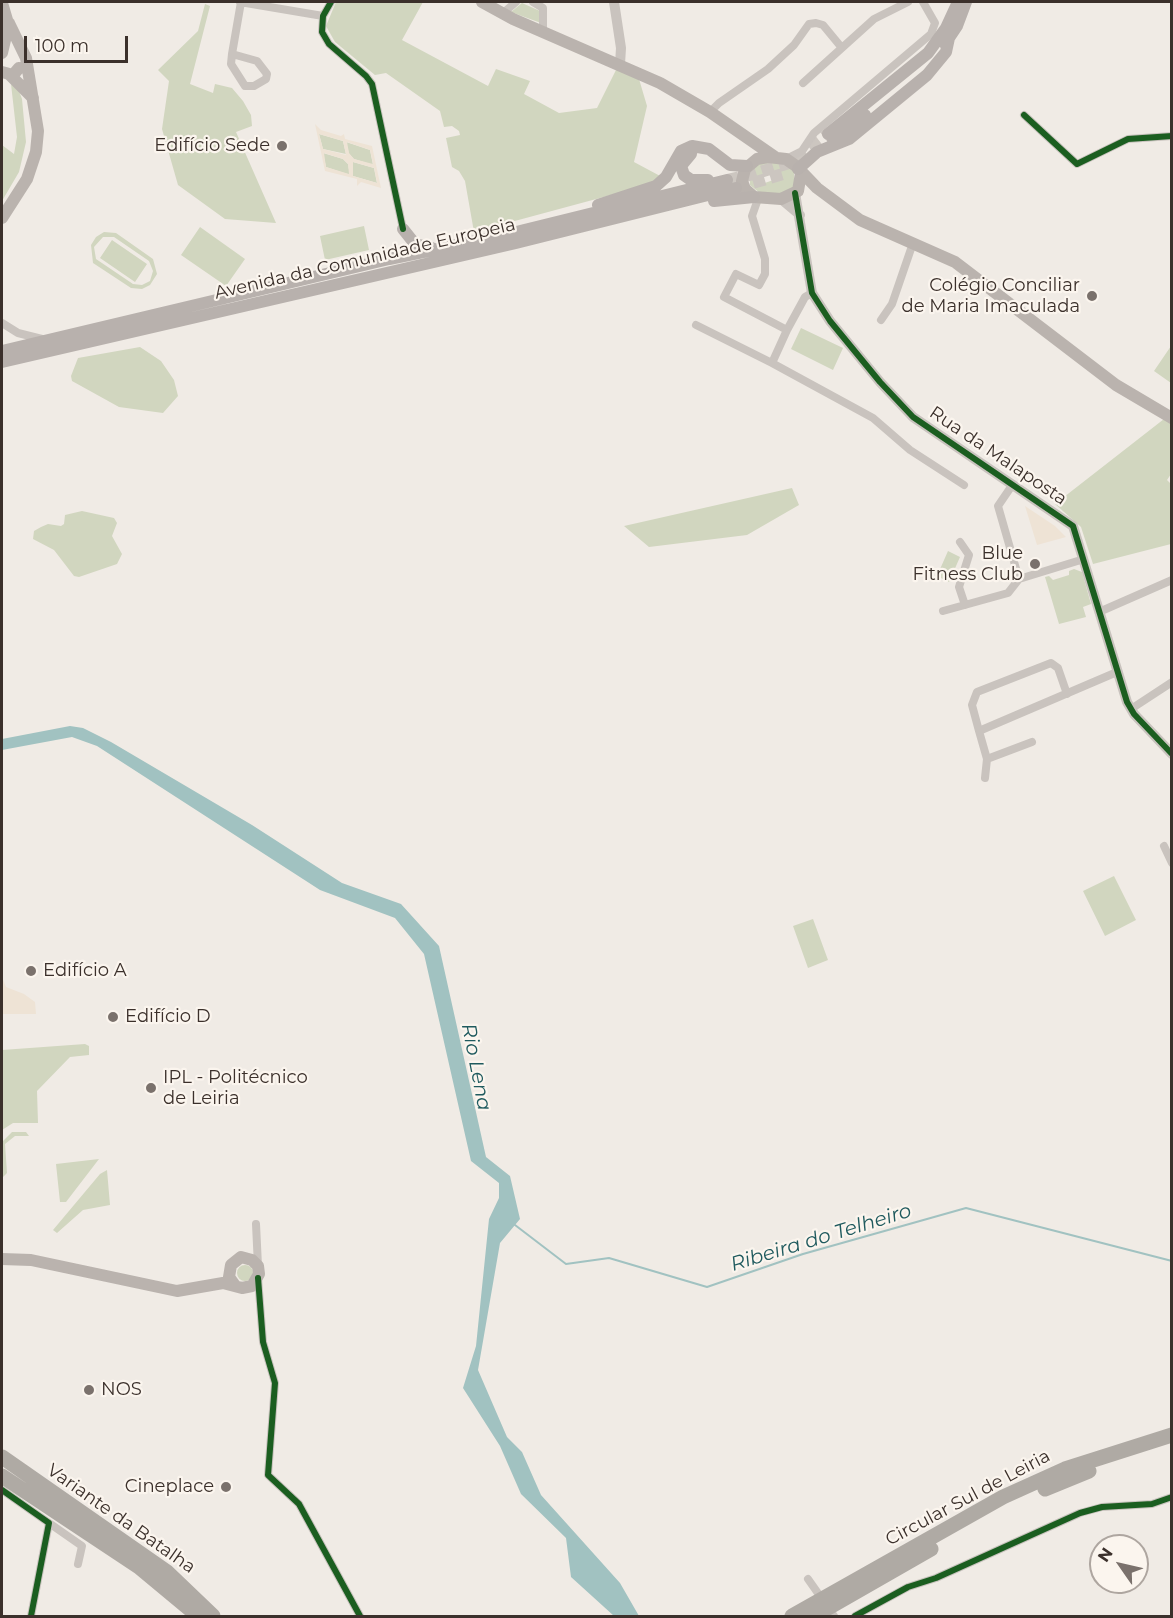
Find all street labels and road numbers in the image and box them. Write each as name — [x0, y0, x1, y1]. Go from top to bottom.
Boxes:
street label: Avenida da Comunidade Europeia — [212, 214, 518, 304]
street label: Rua da Malaposta — [925, 402, 1071, 510]
street label: Circular Sul de Leiria — [882, 1445, 1054, 1551]
street label: Variante da Batalha — [43, 1460, 199, 1578]

